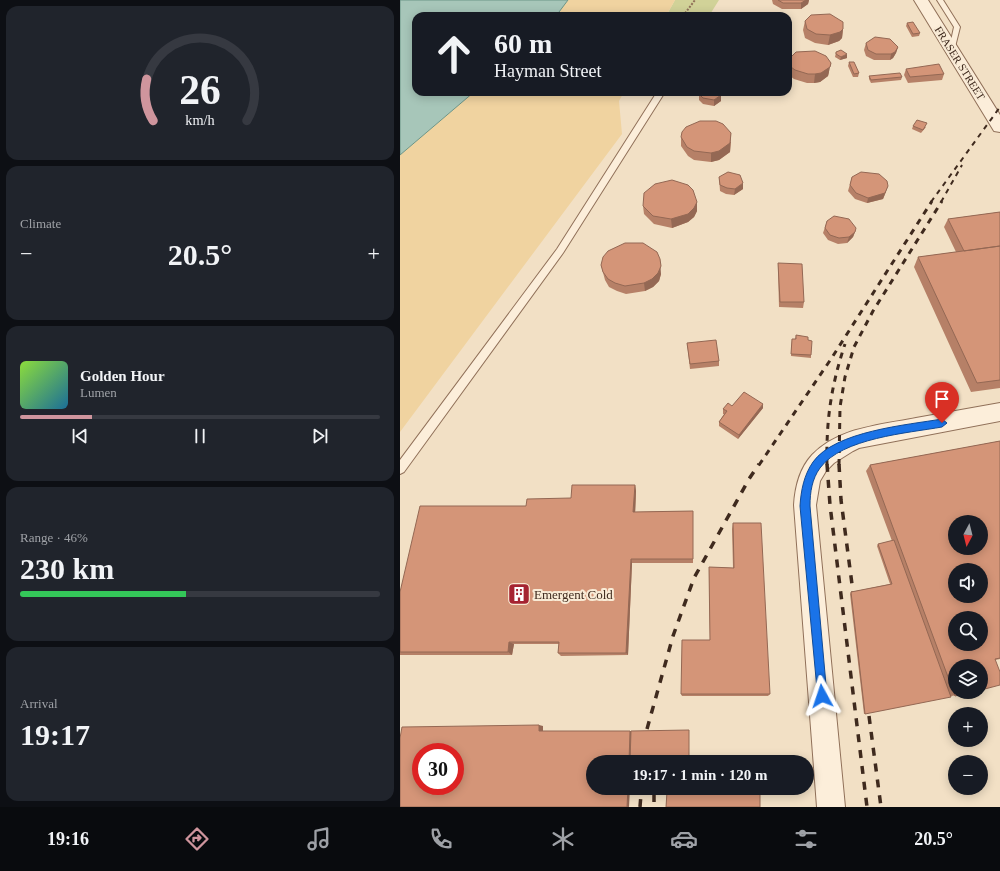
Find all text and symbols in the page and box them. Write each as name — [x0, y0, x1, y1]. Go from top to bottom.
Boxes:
street label: FRASER STREET — [932, 24, 988, 102]
icon: ahead — [428, 28, 480, 80]
text: 60 m — [494, 28, 552, 59]
text: Hayman Street — [494, 61, 601, 81]
text: 26 — [179, 67, 221, 113]
text: km/h — [185, 112, 215, 128]
text: Climate — [20, 216, 61, 231]
text: 20.5° — [168, 238, 232, 271]
text: − — [20, 241, 32, 266]
text: + — [368, 241, 380, 266]
text: Golden Hour — [80, 368, 165, 384]
pin — [925, 382, 959, 423]
text: Lumen — [80, 385, 117, 400]
icon: arrive — [931, 388, 953, 410]
icon: previous — [69, 425, 91, 447]
icon: pause — [189, 425, 211, 447]
icon: next — [309, 425, 331, 447]
north arrow — [948, 515, 988, 555]
map controls — [948, 515, 988, 795]
text: Range · 46% — [20, 530, 88, 545]
text: 230 km — [20, 552, 114, 585]
button: sound — [948, 563, 988, 603]
building icon: Emergent Cold — [506, 581, 532, 607]
place label: Emergent Cold — [534, 587, 613, 602]
button: search — [948, 611, 988, 651]
button: layers — [948, 659, 988, 699]
position arrow — [801, 675, 843, 717]
text: Arrival — [20, 696, 58, 711]
button: + — [948, 707, 988, 747]
text: 19:17 — [20, 718, 90, 751]
speed limit sign: 30 — [412, 743, 464, 795]
button: − — [948, 755, 988, 795]
text: 19:17 · 1 min · 120 m — [633, 767, 768, 783]
icon: directions — [183, 825, 211, 853]
icon: music — [305, 825, 333, 853]
icon: phone — [427, 825, 455, 853]
icon: climate — [549, 825, 577, 853]
icon: car — [670, 825, 698, 853]
icon: filters — [792, 825, 820, 853]
text: 19:16 — [47, 829, 89, 849]
text: 20.5° — [914, 829, 953, 849]

